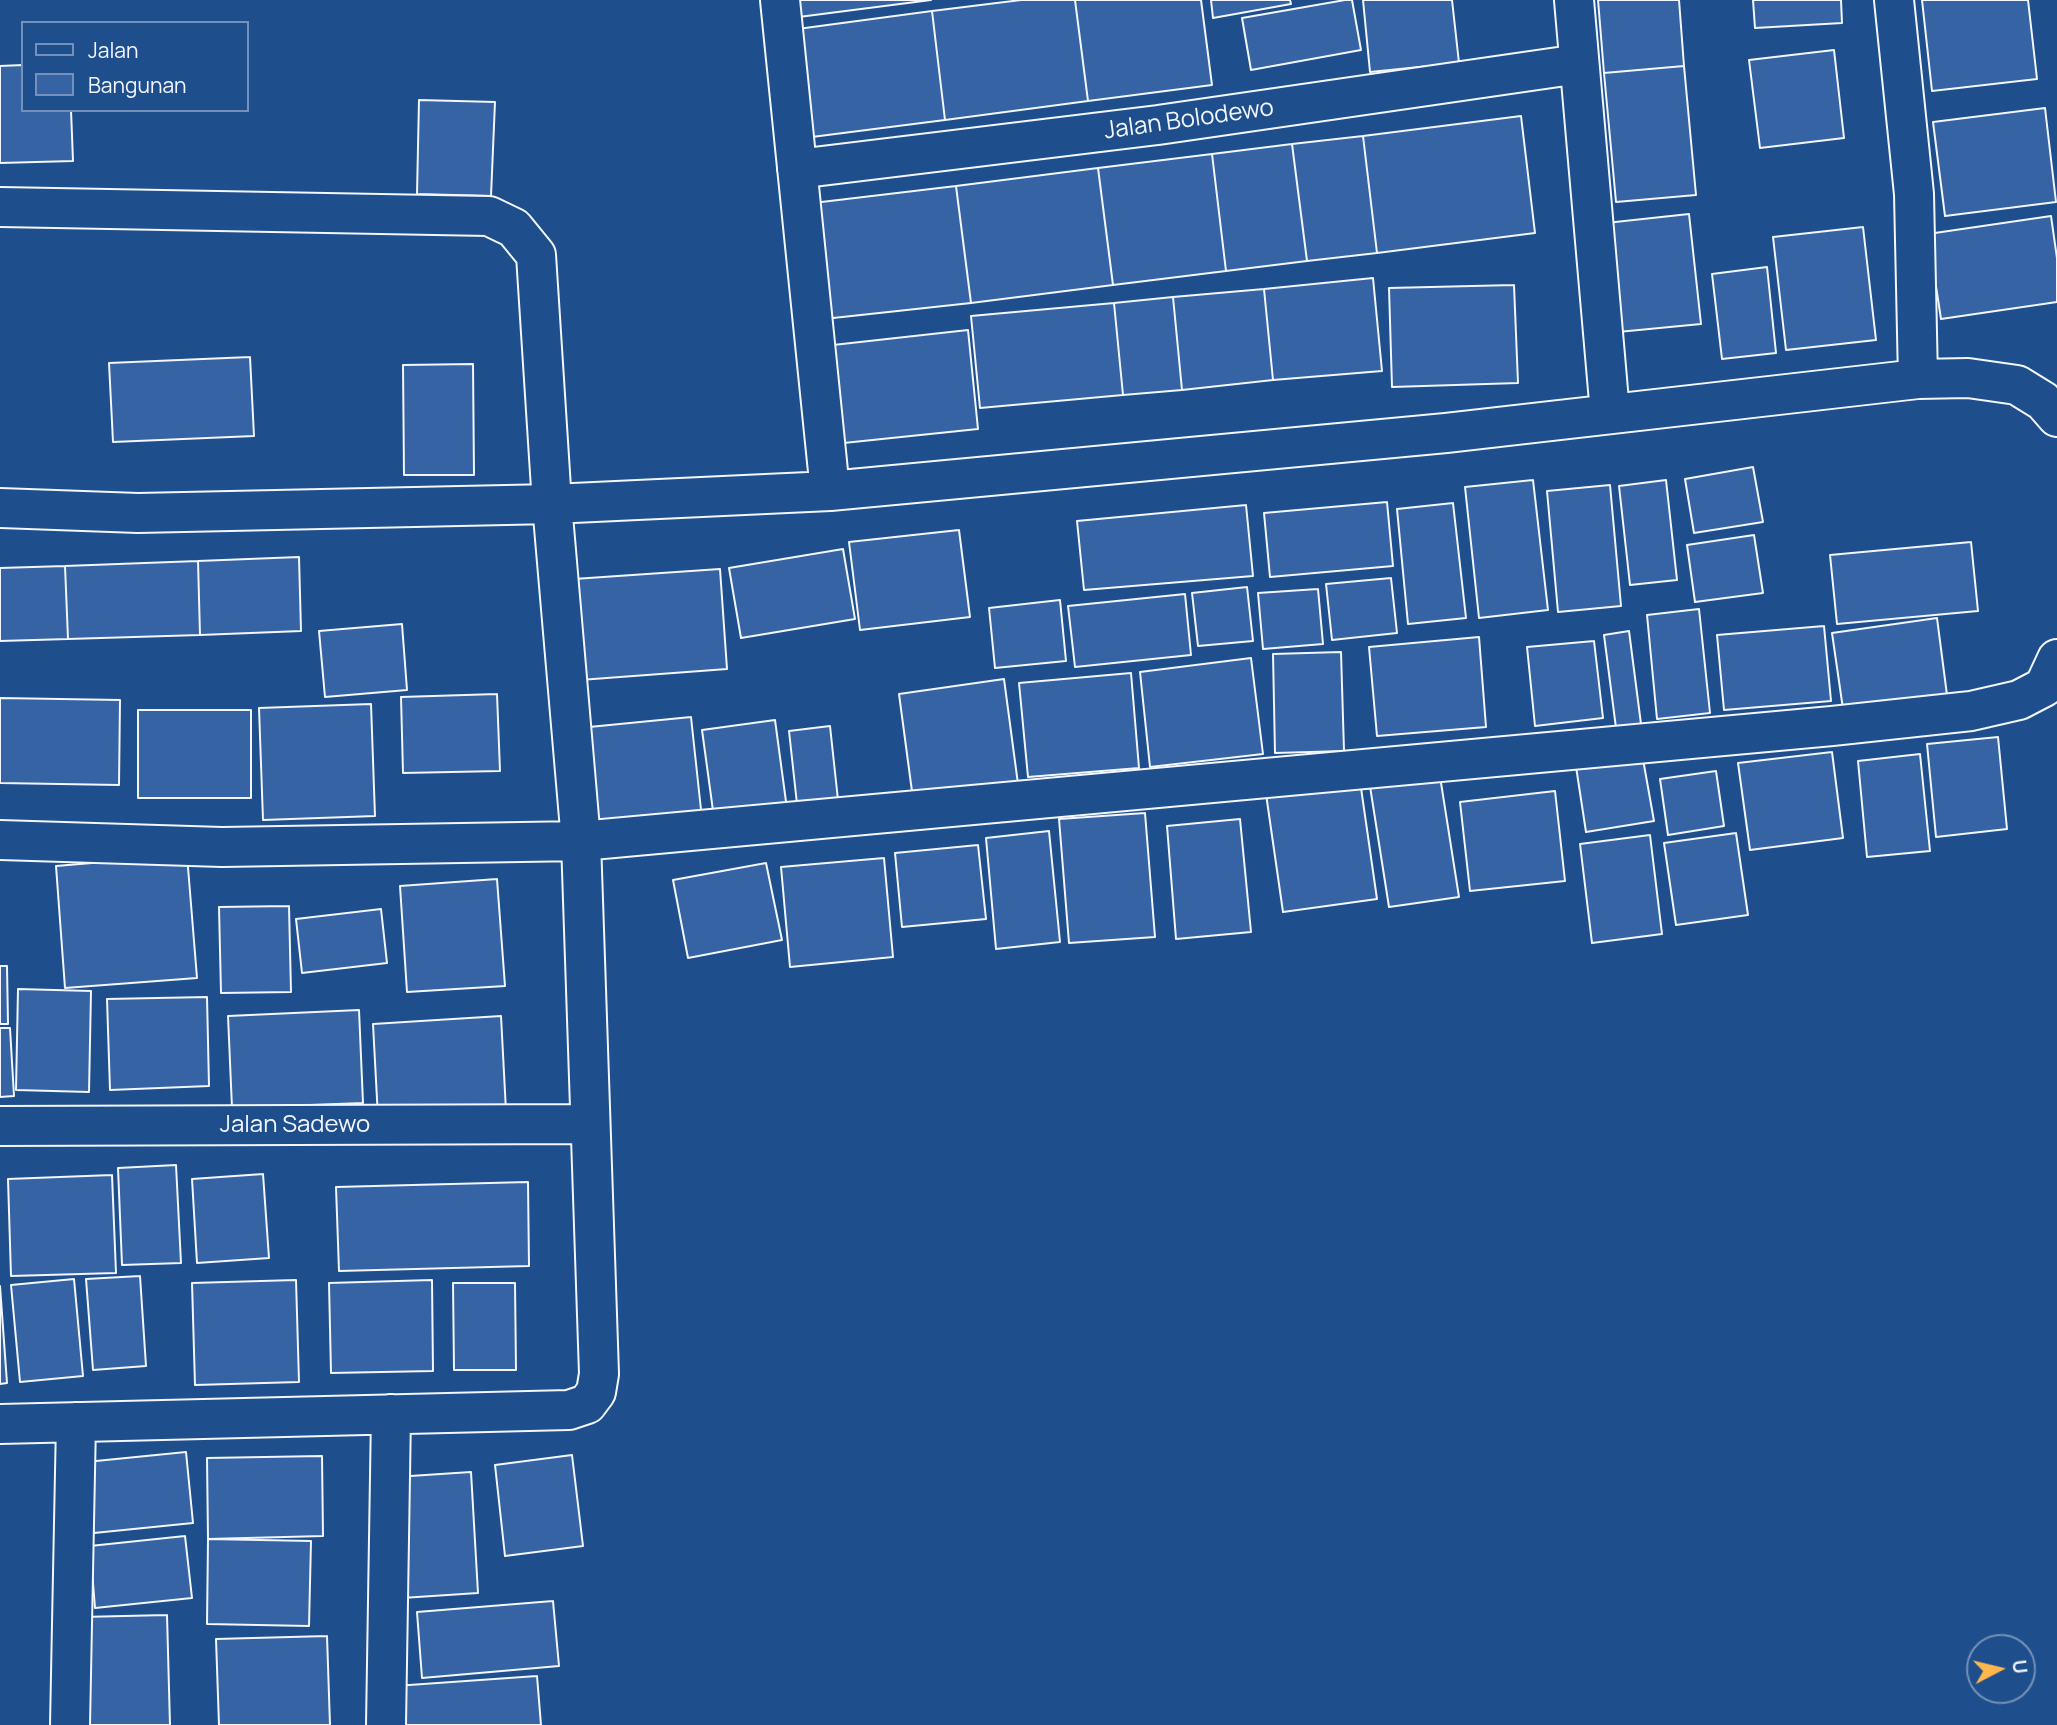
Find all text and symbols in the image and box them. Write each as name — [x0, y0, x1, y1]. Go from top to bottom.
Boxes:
legend — [21, 21, 248, 112]
text: Jalan — [88, 36, 138, 64]
text: Bangunan — [88, 71, 187, 99]
street label: Jalan Bolodewo — [1102, 94, 1276, 146]
street label: Jalan Sadewo — [220, 1111, 370, 1139]
north arrow — [1966, 1634, 2036, 1704]
text: U — [2006, 1658, 2034, 1675]

